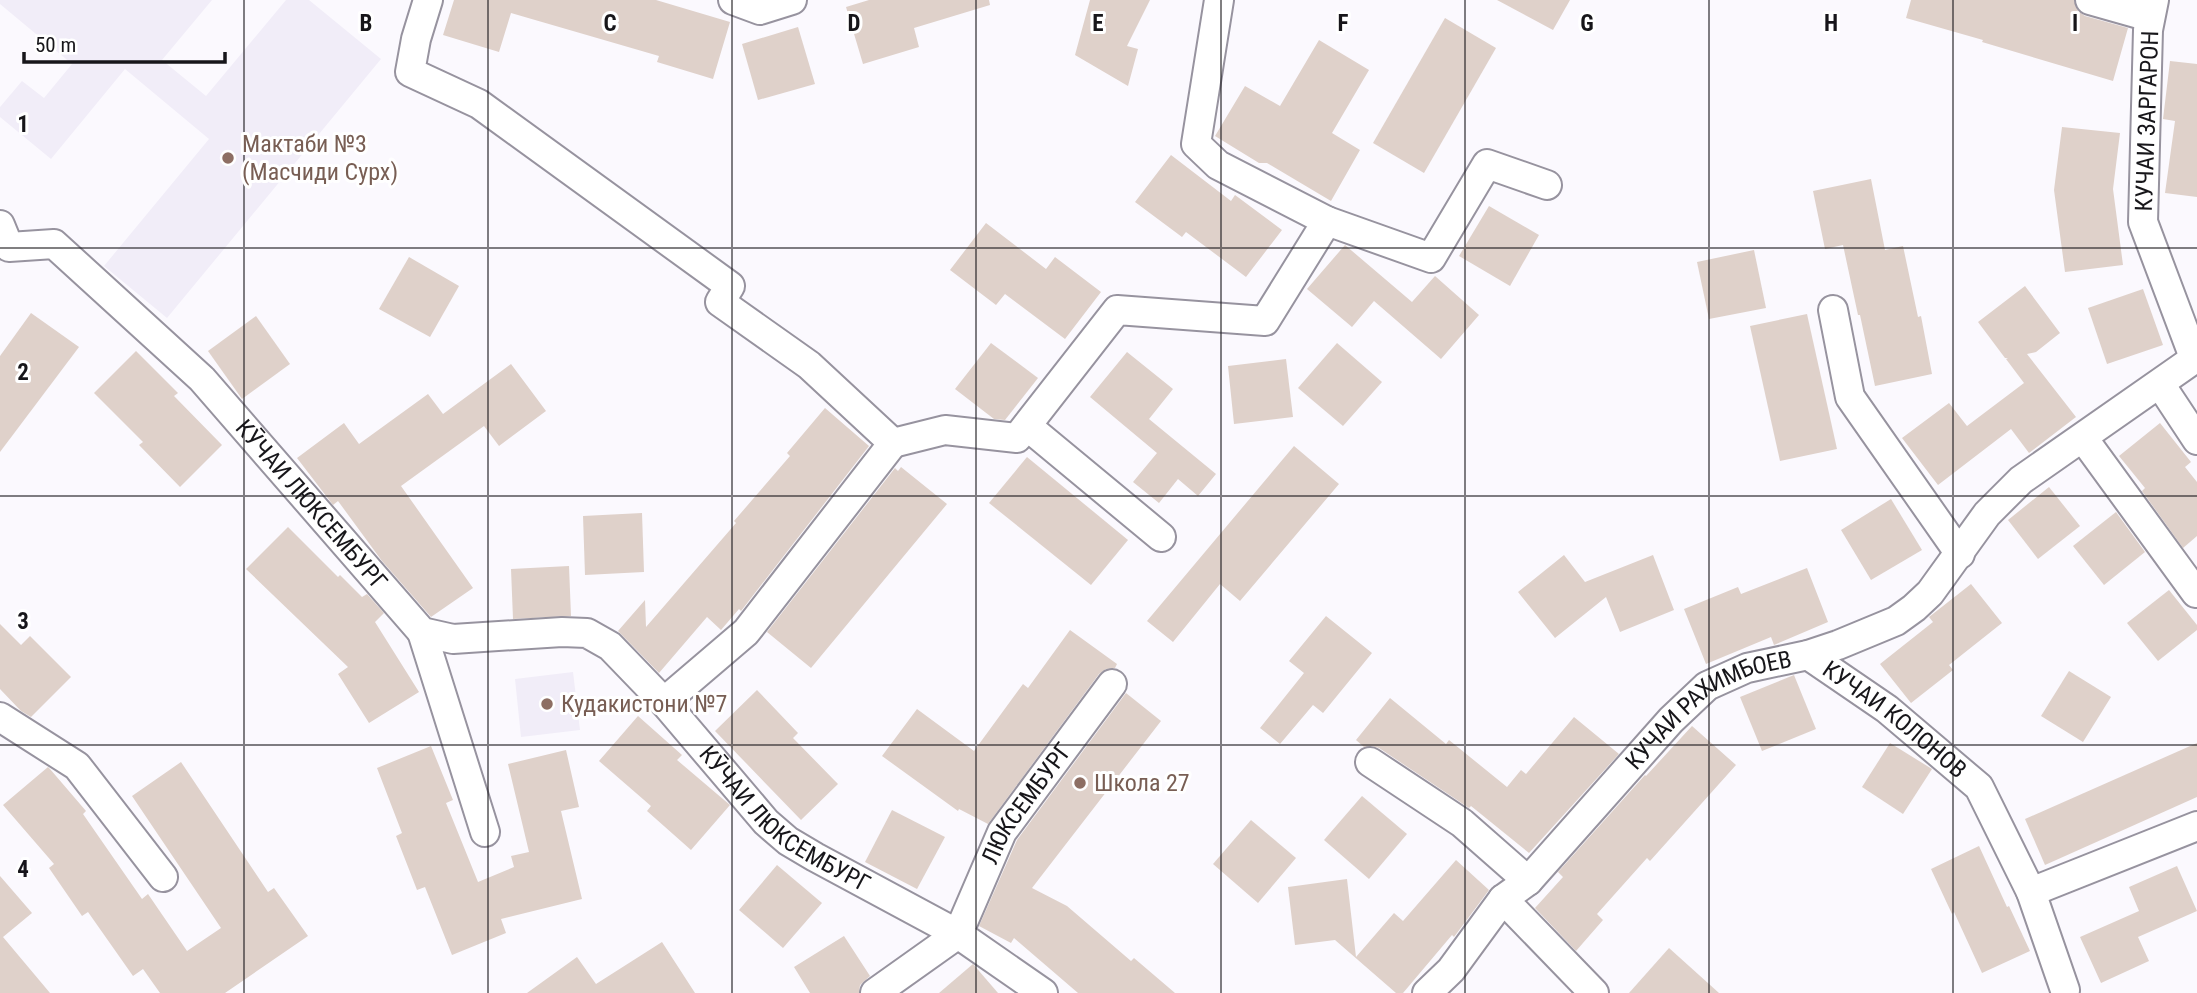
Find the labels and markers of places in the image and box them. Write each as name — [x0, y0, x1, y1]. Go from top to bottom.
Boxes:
place label: Мактаби №3 (Масчиди Сурх) — [242, 130, 398, 186]
marker: Мактаби №3 (Масчиди Сурх) — [220, 150, 236, 166]
place label: Кудакистони №7 — [561, 690, 727, 718]
marker: Кудакистони №7 — [539, 696, 555, 712]
place label: Школа 27 — [1094, 769, 1190, 797]
marker: Школа 27 — [1072, 775, 1088, 791]

